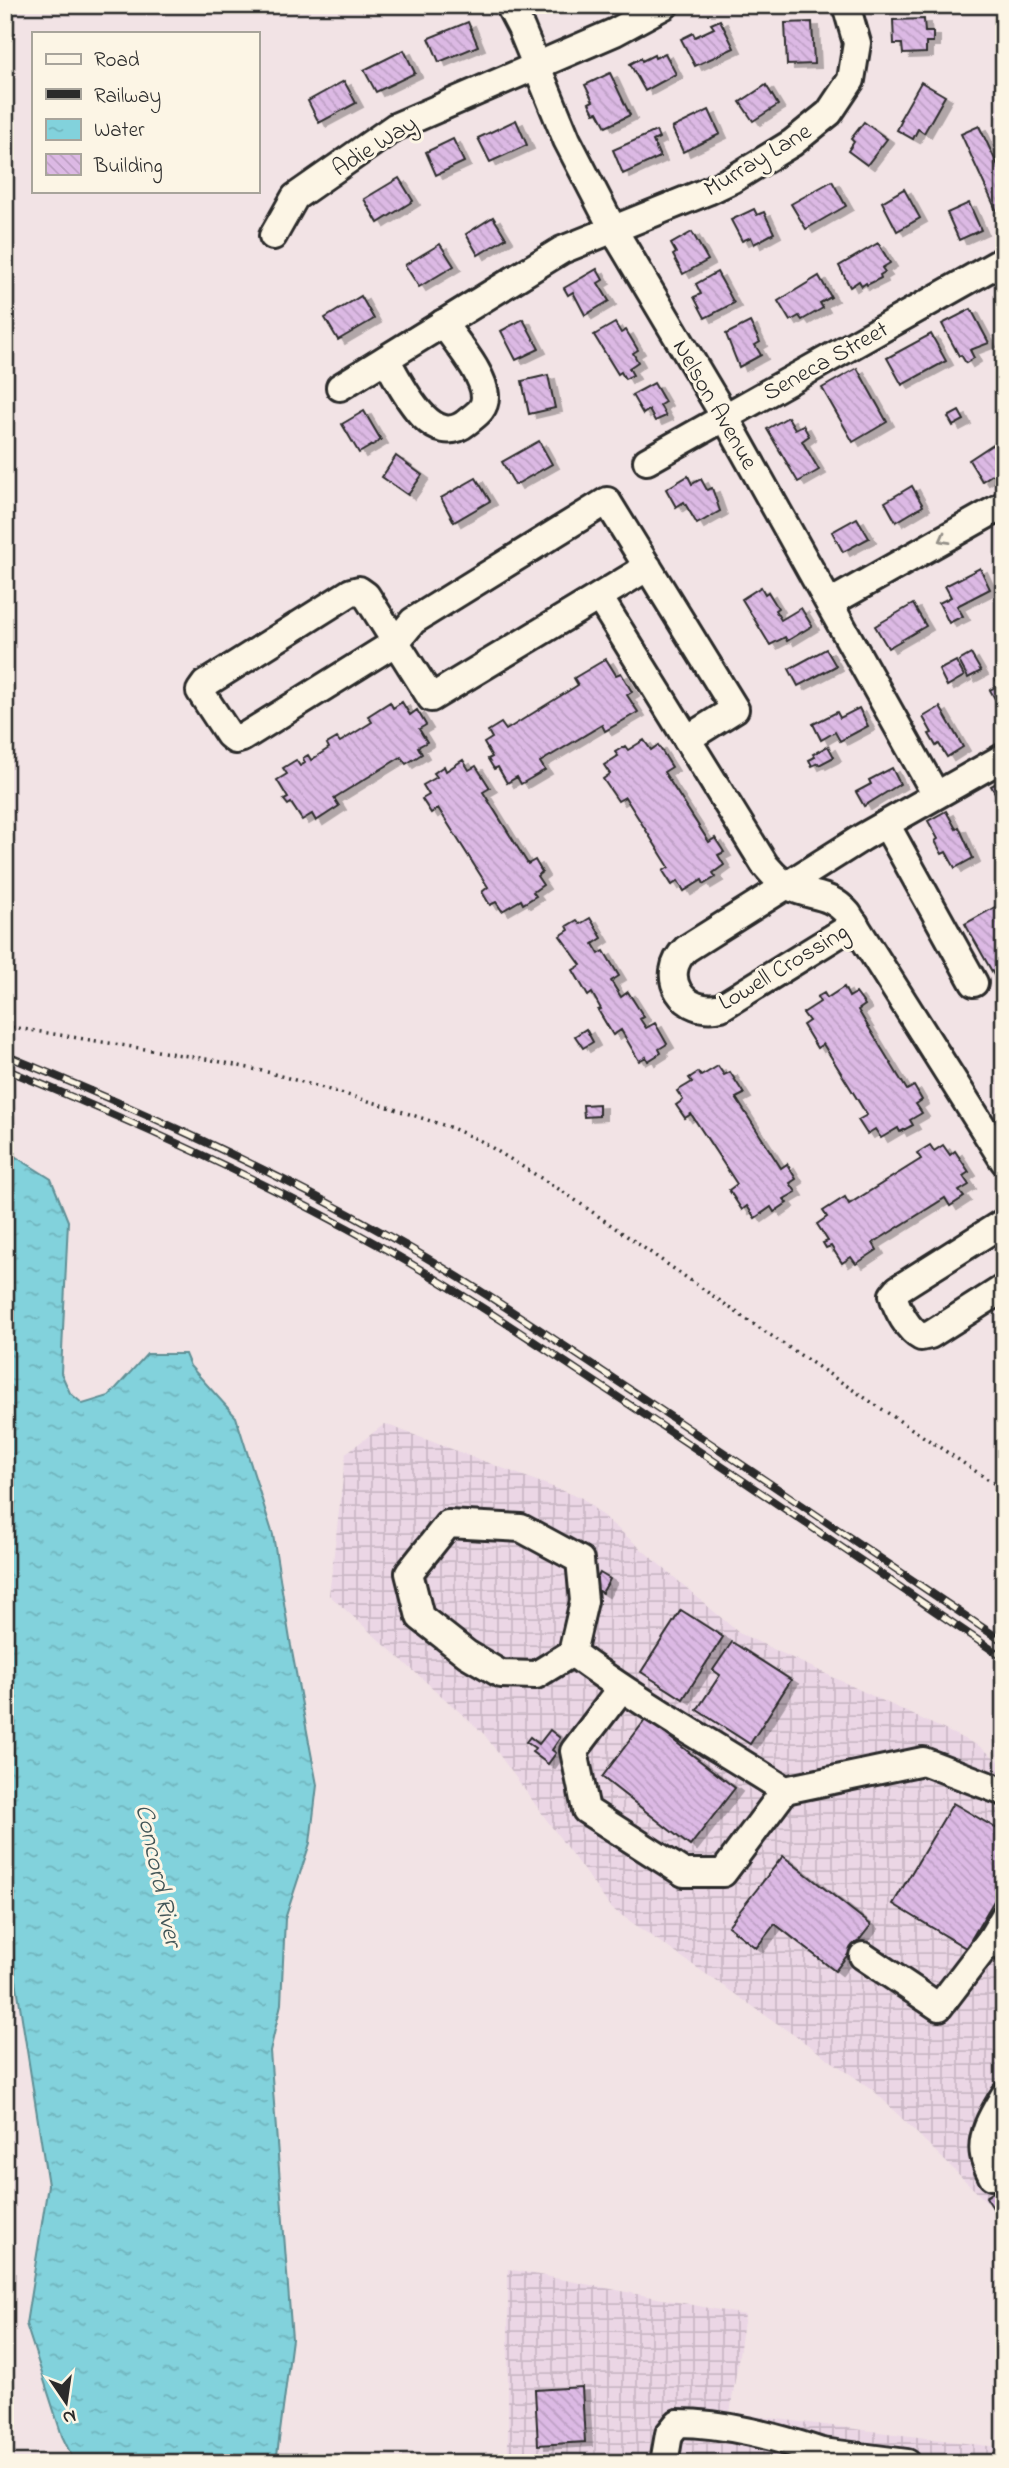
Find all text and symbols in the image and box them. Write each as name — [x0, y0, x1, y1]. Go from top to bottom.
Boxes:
legend — [32, 32, 259, 192]
text: Road — [94, 46, 140, 76]
text: Railway — [94, 82, 161, 114]
street label: Adie Way — [326, 107, 425, 188]
street label: Murray Lane — [698, 115, 819, 208]
text: Water — [94, 116, 145, 146]
text: Building — [93, 152, 163, 184]
street label: Seneca Street — [757, 313, 895, 411]
street label: Nelson Avenue — [662, 334, 765, 477]
one-way arrow — [939, 531, 952, 544]
street label: Lowell Crossing — [713, 915, 856, 1021]
water label: Concord River — [123, 1801, 191, 1953]
north arrow — [32, 2366, 102, 2436]
text: N — [60, 2402, 79, 2431]

